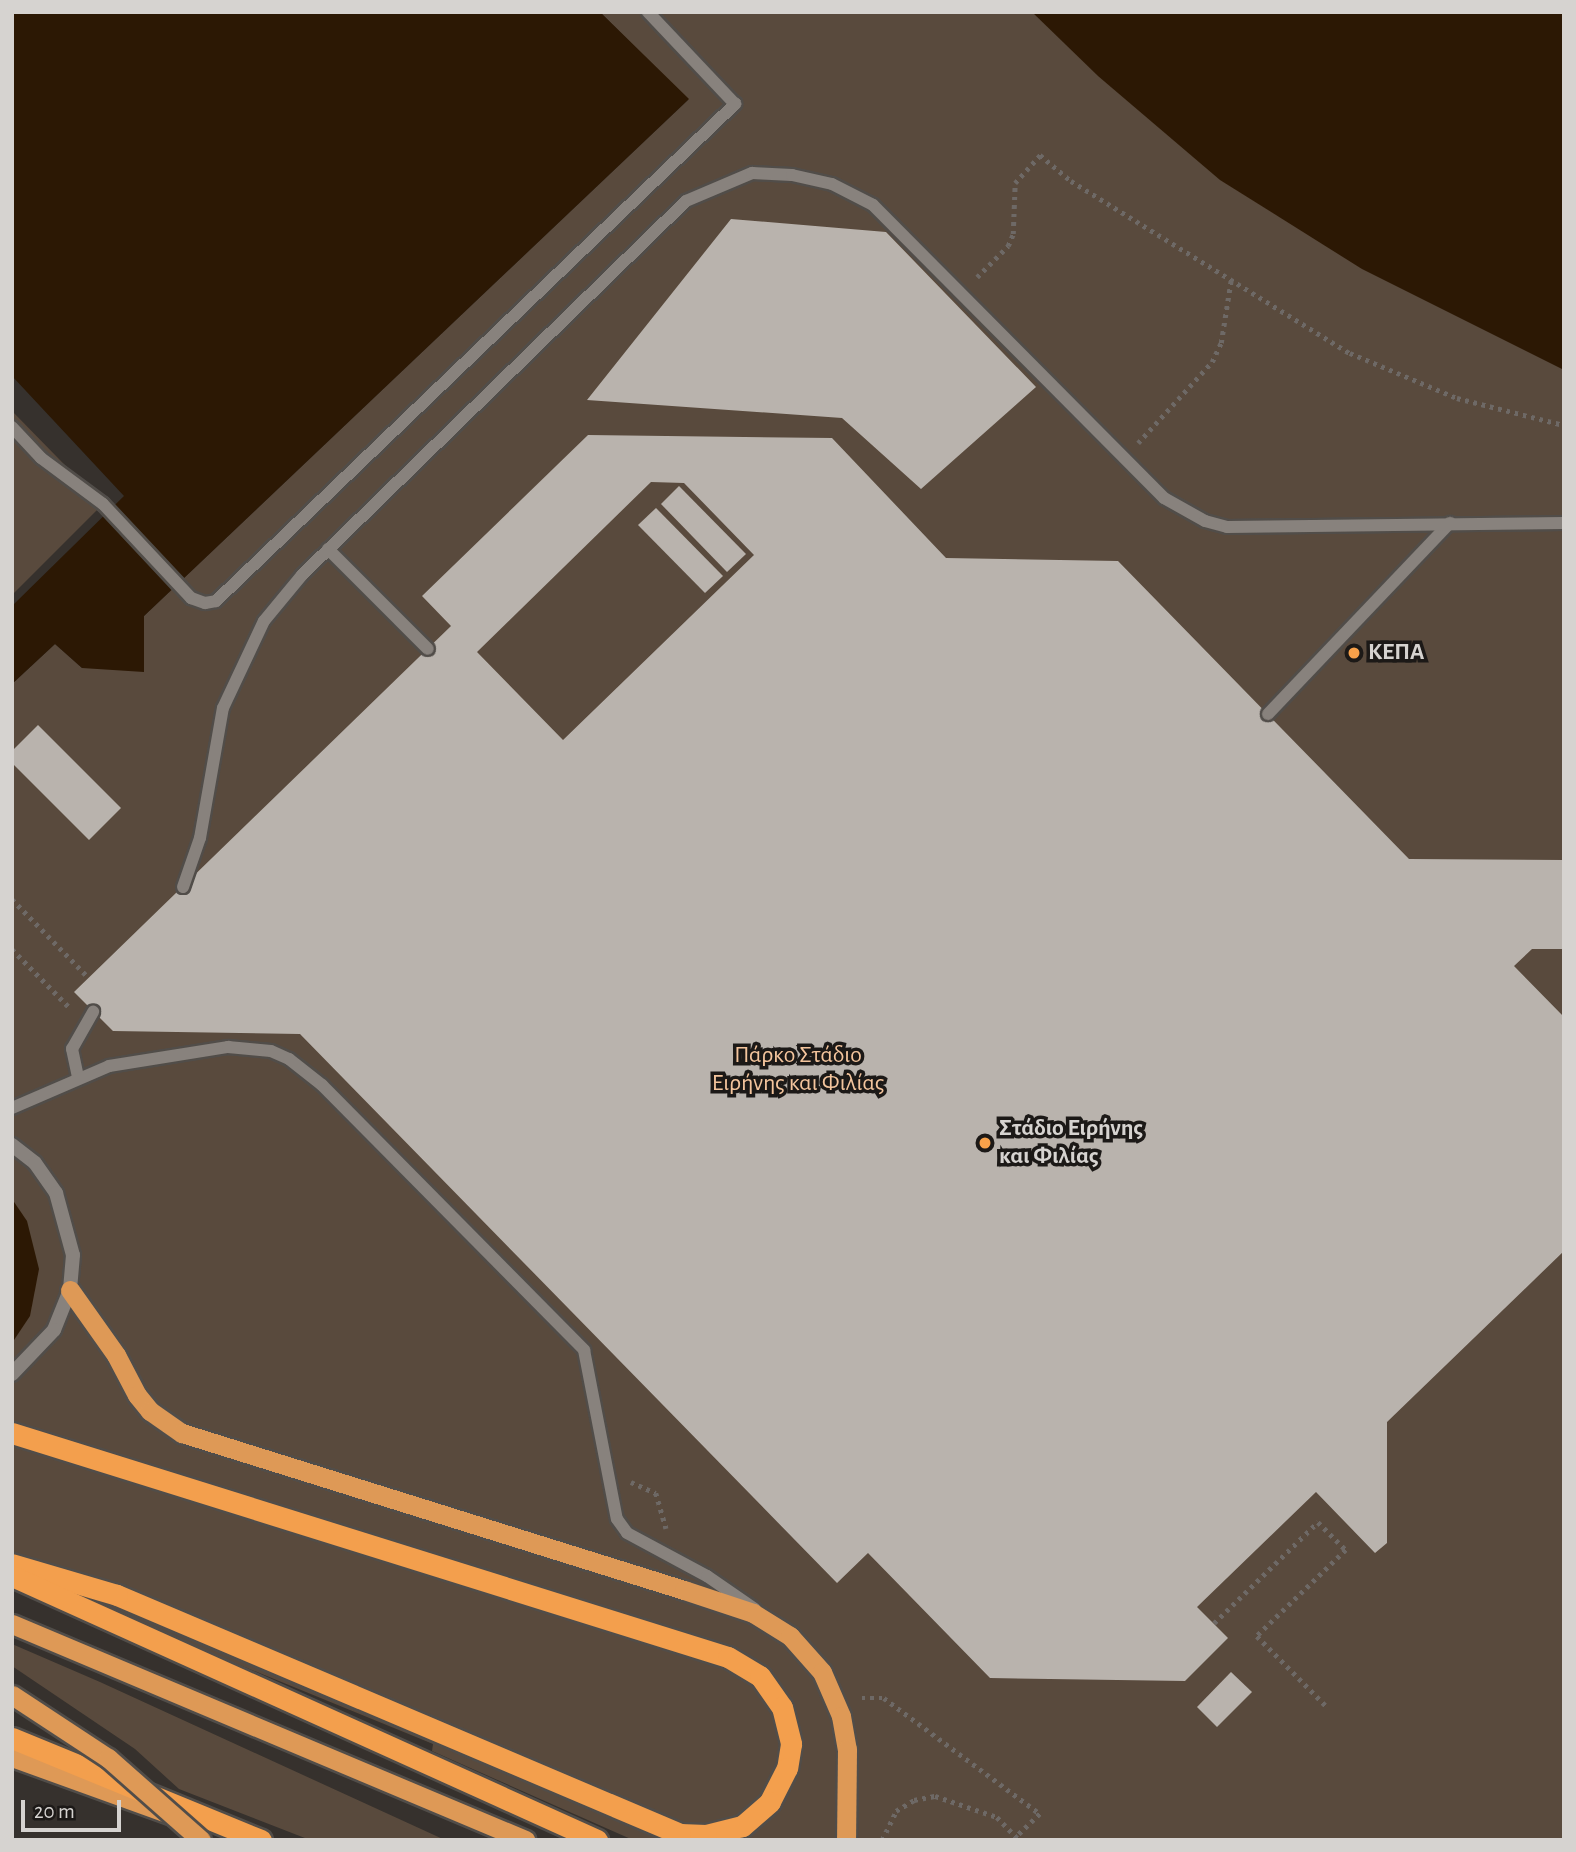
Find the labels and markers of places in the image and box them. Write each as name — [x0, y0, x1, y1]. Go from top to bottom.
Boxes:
place label: ΚΕΠΑ — [1368, 639, 1424, 667]
marker: ΚΕΠΑ — [1346, 645, 1362, 661]
place label: Στάδιο Ειρήνης και Φιλίας — [999, 1115, 1143, 1171]
marker: Στάδιο Ειρήνης και Φιλίας — [977, 1135, 993, 1151]

